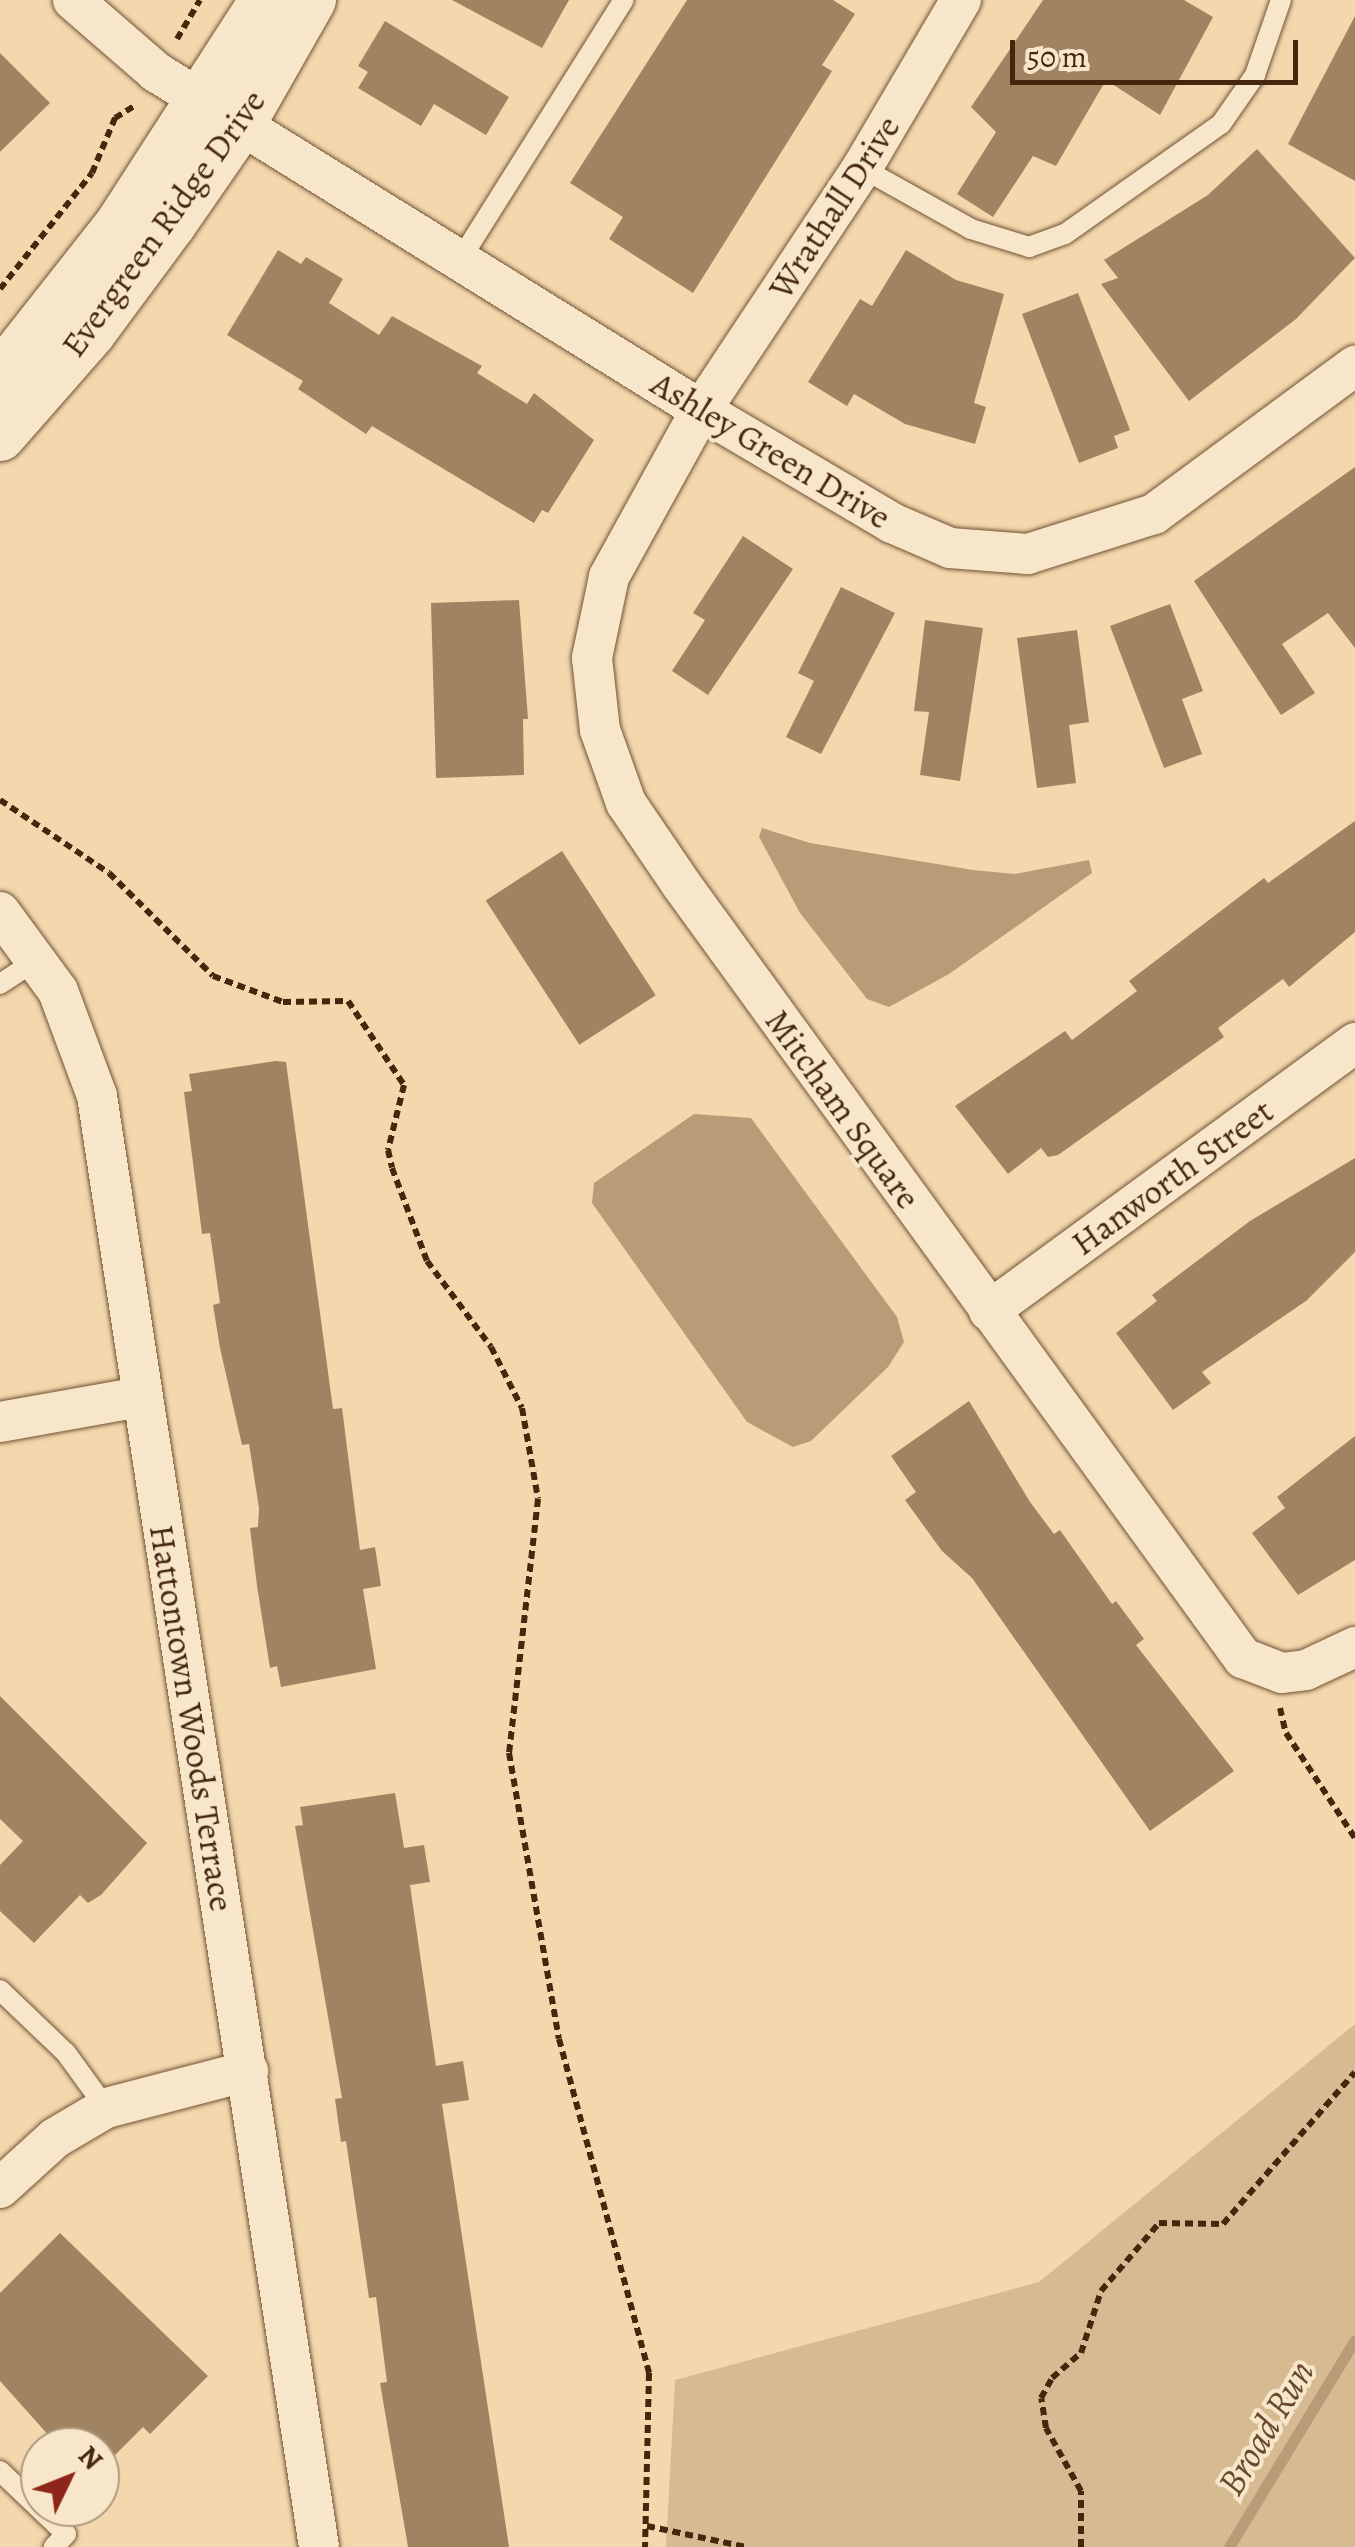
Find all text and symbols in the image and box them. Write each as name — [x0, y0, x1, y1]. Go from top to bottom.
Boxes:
scale bar — [1015, 20, 1302, 82]
text: 50 m — [1027, 37, 1087, 77]
street label: Evergreen Ridge Drive — [52, 81, 274, 365]
street label: Wrathall Drive — [759, 108, 909, 306]
street label: Ashley Green Drive — [644, 362, 898, 538]
street label: Mitcham Square — [757, 1001, 929, 1217]
street label: Hanworth Street — [1063, 1090, 1281, 1264]
street label: Hattontown Woods Terrace — [141, 1522, 243, 1914]
water label: Broad Run — [1208, 2352, 1324, 2504]
north arrow — [20, 2427, 120, 2527]
text: N — [70, 2437, 111, 2478]

